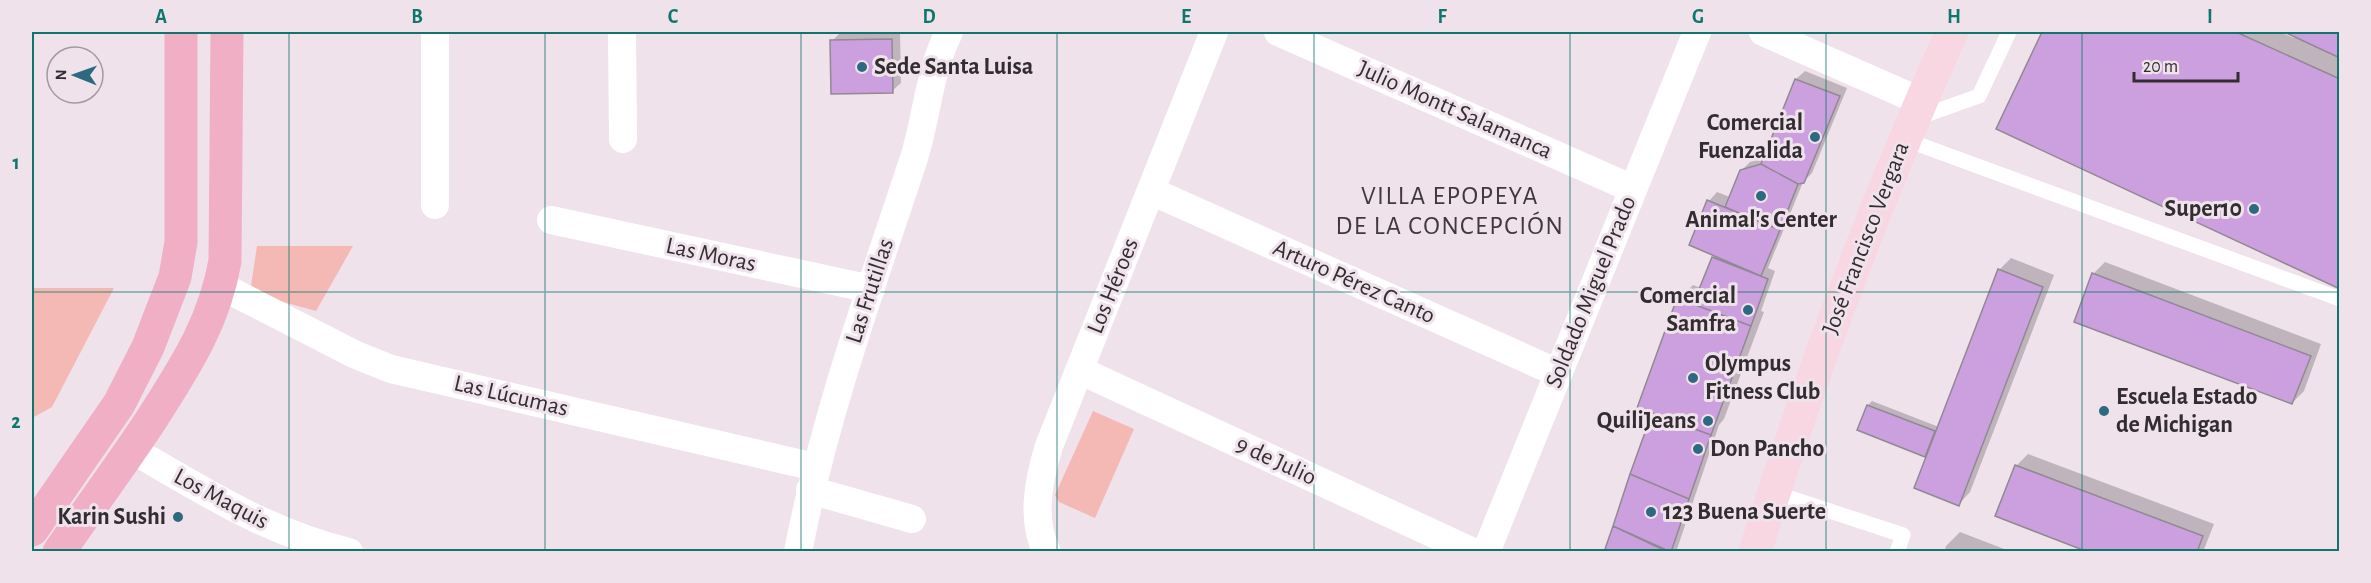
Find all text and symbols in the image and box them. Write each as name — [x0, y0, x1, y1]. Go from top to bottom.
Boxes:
text: A — [155, 7, 167, 27]
text: B — [411, 7, 423, 27]
text: C — [668, 7, 679, 27]
text: D — [922, 7, 936, 27]
text: E — [1181, 7, 1191, 27]
text: F — [1437, 7, 1447, 27]
text: G — [1692, 7, 1704, 27]
text: H — [1947, 7, 1961, 27]
text: I — [2207, 7, 2213, 27]
north arrow — [45, 45, 105, 105]
scale bar — [2134, 45, 2238, 83]
place label: Sede Santa Luisa — [874, 55, 1033, 79]
street label: Julio Montt Salamanca — [1354, 56, 1556, 164]
text: 20 m — [2143, 58, 2178, 76]
marker: Sede Santa Luisa — [855, 60, 869, 74]
text: N — [53, 69, 69, 80]
place label: Comercial Fuenzalida — [1698, 111, 1803, 163]
marker: Comercial Fuenzalida — [1808, 130, 1822, 144]
street label: José Francisco Vergara — [1818, 138, 1914, 338]
text: 1 — [12, 153, 20, 173]
district label: VILLA EPOPEYA DE LA CONCEPCIÓN — [1336, 183, 1564, 239]
marker: Animal's Center — [1754, 189, 1768, 203]
street label: Soldado Miguel Prado — [1542, 193, 1640, 391]
place label: Super10 — [2164, 197, 2242, 221]
marker: Super10 — [2247, 202, 2261, 216]
place label: Animal's Center — [1685, 208, 1837, 232]
street label: Las Moras — [664, 234, 758, 276]
street label: Los Héroes — [1083, 235, 1143, 337]
street label: Las Frutillas — [842, 236, 898, 346]
street label: Arturo Pérez Canto — [1269, 236, 1439, 328]
place label: Comercial Samfra — [1640, 284, 1736, 336]
marker: Comercial Samfra — [1741, 303, 1755, 317]
place label: Olympus Fitness Club — [1705, 352, 1820, 404]
street label: Las Lúcumas — [452, 371, 570, 421]
marker: Olympus Fitness Club — [1686, 371, 1700, 385]
place label: Escuela Estado de Michigan — [2116, 385, 2258, 437]
marker: Escuela Estado de Michigan — [2097, 404, 2111, 418]
place label: QuiliJeans — [1597, 409, 1696, 433]
text: 2 — [11, 412, 21, 432]
marker: QuiliJeans — [1701, 414, 1715, 428]
street label: 9 de Julio — [1232, 432, 1320, 490]
place label: Don Pancho — [1710, 437, 1824, 461]
marker: Don Pancho — [1691, 442, 1705, 456]
street label: Los Maquis — [170, 464, 272, 534]
place label: 123 Buena Suerte — [1663, 500, 1826, 524]
place label: Karin Sushi — [57, 505, 166, 529]
marker: 123 Buena Suerte — [1644, 505, 1658, 519]
marker: Karin Sushi — [171, 510, 185, 524]

